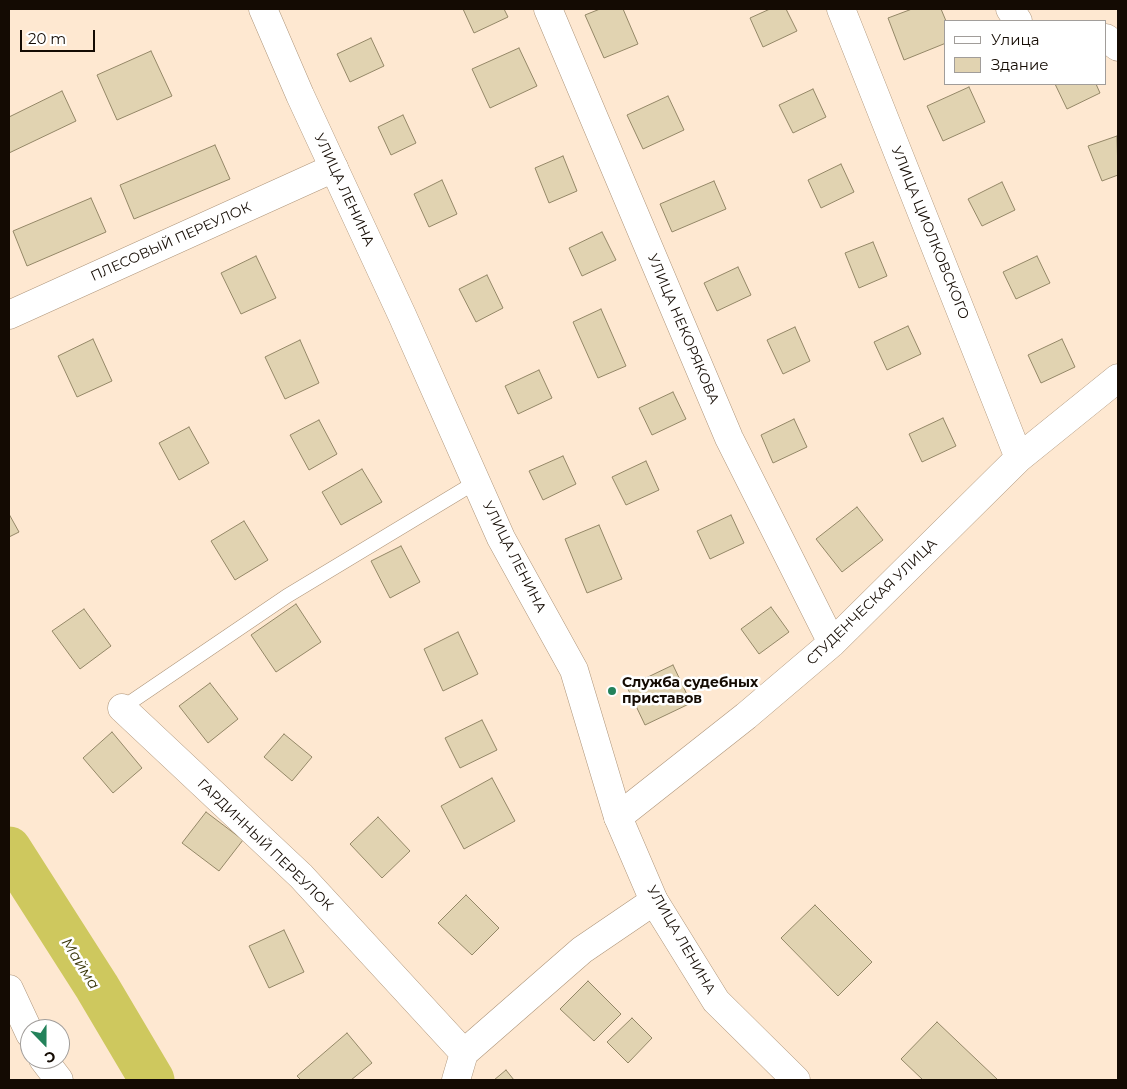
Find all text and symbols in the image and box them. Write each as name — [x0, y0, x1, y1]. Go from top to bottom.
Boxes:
scale bar — [22, 20, 98, 52]
legend — [944, 20, 1107, 85]
text: 20 m — [28, 29, 66, 48]
text: Улица — [991, 30, 1039, 49]
text: Здание — [991, 55, 1049, 74]
street label: УЛИЦА ЛЕНИНА — [310, 131, 378, 249]
street label: УЛИЦА ЦИОЛКОВСКОГО — [888, 144, 972, 322]
street label: ПЛЕСОВЫЙ ПЕРЕУЛОК — [88, 199, 254, 285]
street label: УЛИЦА НЕКОРЯКОВА — [644, 251, 722, 407]
street label: УЛИЦА ЛЕНИНА — [479, 499, 549, 615]
street label: СТУДЕНЧЕСКАЯ УЛИЦА — [803, 535, 941, 669]
place label: Служба судебных приставов — [622, 675, 758, 708]
marker: Служба судебных приставов — [606, 685, 618, 697]
street label: ГАРДИННЫЙ ПЕРЕУЛОК — [194, 776, 336, 914]
street label: УЛИЦА ЛЕНИНА — [643, 883, 719, 997]
water label: Майма — [57, 935, 103, 993]
north arrow — [20, 1019, 70, 1069]
text: С — [42, 1047, 58, 1067]

